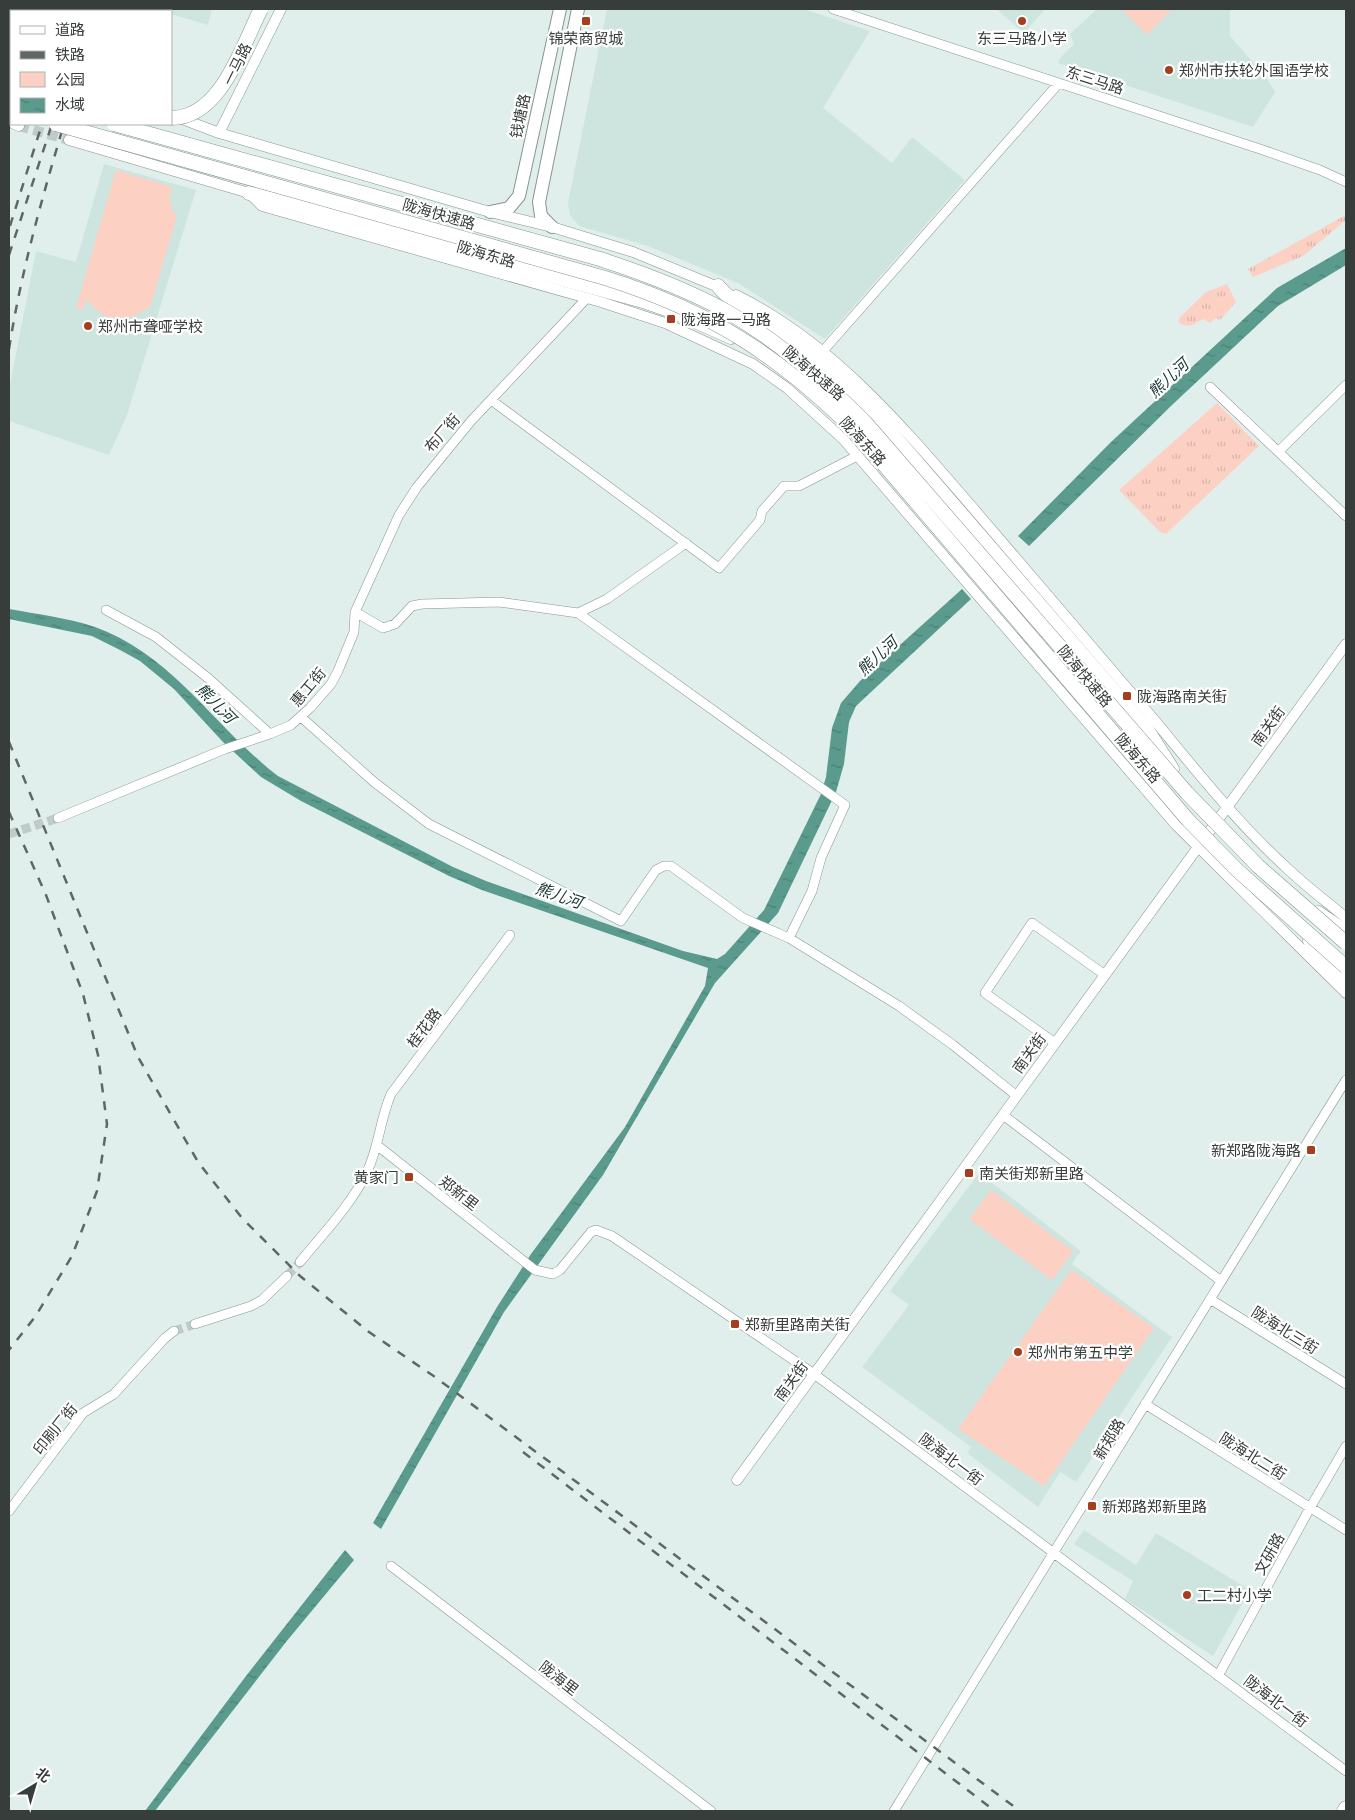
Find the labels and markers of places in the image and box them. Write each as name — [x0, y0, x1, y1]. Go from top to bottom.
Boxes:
marker: 锦荣商贸城 — [580, 15, 592, 27]
marker: 东三马路小学 — [1016, 15, 1028, 27]
place label: 锦荣商贸城 — [548, 29, 624, 48]
place label: 东三马路小学 — [977, 29, 1067, 48]
place label: 郑州市扶轮外国语学校 — [1179, 61, 1329, 80]
marker: 郑州市扶轮外国语学校 — [1163, 64, 1175, 76]
place label: 陇海路一马路 — [681, 310, 771, 329]
marker: 陇海路一马路 — [665, 313, 677, 325]
place label: 郑州市聋哑学校 — [98, 317, 203, 336]
marker: 郑州市聋哑学校 — [82, 320, 94, 332]
place label: 陇海路南关街 — [1137, 687, 1227, 706]
marker: 陇海路南关街 — [1121, 690, 1133, 702]
place label: 新郑路陇海路 — [1211, 1141, 1301, 1160]
marker: 新郑路陇海路 — [1305, 1144, 1317, 1156]
place label: 南关街郑新里路 — [979, 1164, 1084, 1183]
marker: 南关街郑新里路 — [963, 1167, 975, 1179]
place label: 黄家门 — [354, 1168, 399, 1187]
marker: 黄家门 — [403, 1171, 415, 1183]
place label: 郑新里路南关街 — [745, 1315, 850, 1334]
marker: 郑新里路南关街 — [729, 1318, 741, 1330]
place label: 郑州市第五中学 — [1028, 1343, 1133, 1362]
marker: 郑州市第五中学 — [1012, 1346, 1024, 1358]
place label: 新郑路郑新里路 — [1102, 1497, 1207, 1516]
marker: 新郑路郑新里路 — [1086, 1500, 1098, 1512]
place label: 工二村小学 — [1197, 1586, 1272, 1605]
marker: 工二村小学 — [1181, 1589, 1193, 1601]

